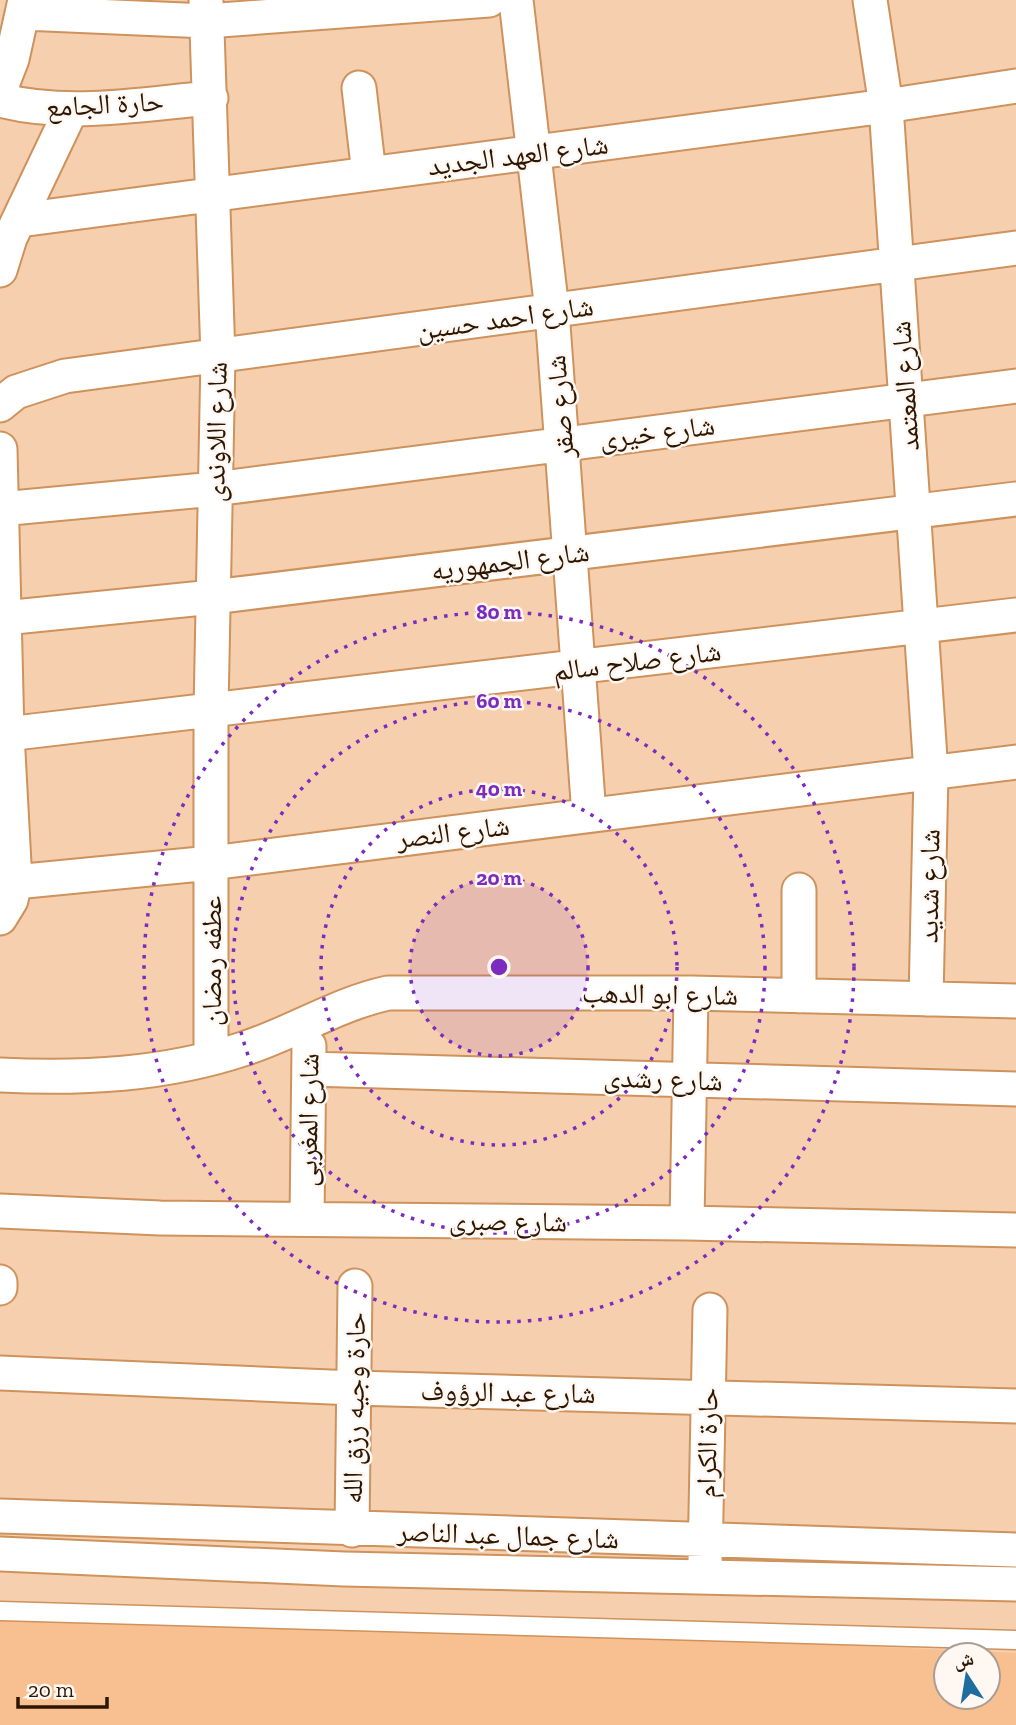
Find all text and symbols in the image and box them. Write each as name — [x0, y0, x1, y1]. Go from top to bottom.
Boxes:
street label: حارة الجامع — [45, 84, 165, 125]
street label: شارع العهد الجديد — [426, 128, 610, 183]
street label: شارع احمد حسين — [415, 289, 596, 348]
street label: شارع المعتمد — [884, 320, 927, 452]
street label: شارع صقر — [539, 354, 582, 461]
street label: شارع اللاوندى — [198, 361, 235, 503]
street label: شارع خيرى — [597, 409, 717, 456]
street label: شارع الجمهوريه — [429, 535, 591, 588]
text: 80 m — [476, 599, 522, 624]
street label: شارع صلاح سالم — [551, 634, 723, 690]
text: 60 m — [476, 688, 522, 713]
text: 40 m — [476, 776, 523, 801]
street label: شارع النصر — [394, 809, 511, 856]
street label: شارع شديد — [912, 829, 947, 943]
text: 20 m — [476, 865, 522, 890]
street label: عطفه رمضان — [195, 896, 228, 1026]
centre of rings — [487, 955, 511, 979]
street label: شارع ابو الدهب — [582, 976, 738, 1013]
street label: شارع المغربى — [290, 1053, 327, 1187]
street label: شارع رشدى — [603, 1060, 723, 1099]
street label: شارع صبرى — [449, 1203, 567, 1240]
street label: حارة وجيه رزق الله — [336, 1312, 373, 1504]
street label: شارع عبد الرؤوف — [420, 1374, 596, 1411]
street label: حارة الكرام — [690, 1387, 726, 1499]
street label: شارع جمال عبد الناصر — [395, 1515, 620, 1556]
north arrow — [932, 1641, 1002, 1711]
text: ش — [951, 1647, 976, 1673]
scale bar — [18, 1666, 107, 1710]
text: 20 m — [28, 1677, 74, 1702]

